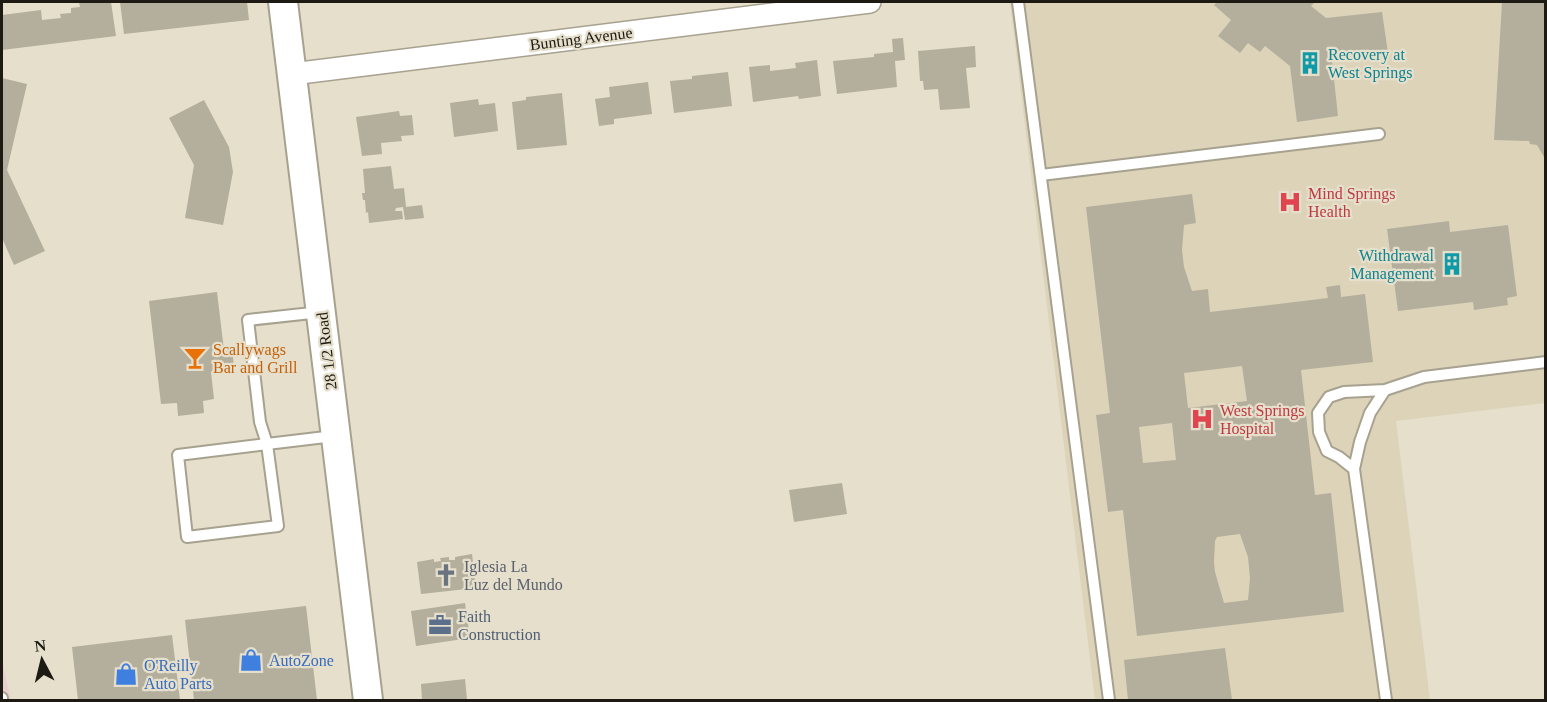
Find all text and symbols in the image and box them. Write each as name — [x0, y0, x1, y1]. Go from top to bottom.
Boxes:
street label: Bunting Avenue — [529, 24, 633, 54]
place label: Recovery at West Springs — [1328, 46, 1413, 82]
building icon: Recovery at West Springs — [1297, 50, 1323, 76]
place label: Mind Springs Health — [1308, 185, 1396, 220]
hospital icon: Mind Springs Health — [1277, 189, 1303, 215]
place label: Withdrawal Management — [1350, 247, 1435, 283]
building icon: Withdrawal Management — [1439, 251, 1465, 277]
street label: 28 1/2 Road — [313, 311, 340, 391]
place label: Scallywags Bar and Grill — [213, 341, 298, 376]
bar icon: Scallywags Bar and Grill — [182, 345, 208, 371]
place label: West Springs Hospital — [1220, 402, 1305, 438]
hospital icon: West Springs Hospital — [1189, 406, 1215, 432]
place label: Iglesia La Luz del Mundo — [464, 558, 563, 593]
church icon: Iglesia La Luz del Mundo — [433, 562, 459, 588]
place label: Faith Construction — [458, 608, 541, 643]
office icon: Faith Construction — [427, 612, 453, 638]
north arrow — [12, 630, 72, 690]
text: N — [33, 636, 47, 655]
shop icon: AutoZone — [238, 647, 264, 673]
place label: AutoZone — [269, 652, 334, 669]
place label: O'Reilly Auto Parts — [144, 657, 212, 692]
shop icon: O'Reilly Auto Parts — [113, 661, 139, 687]

